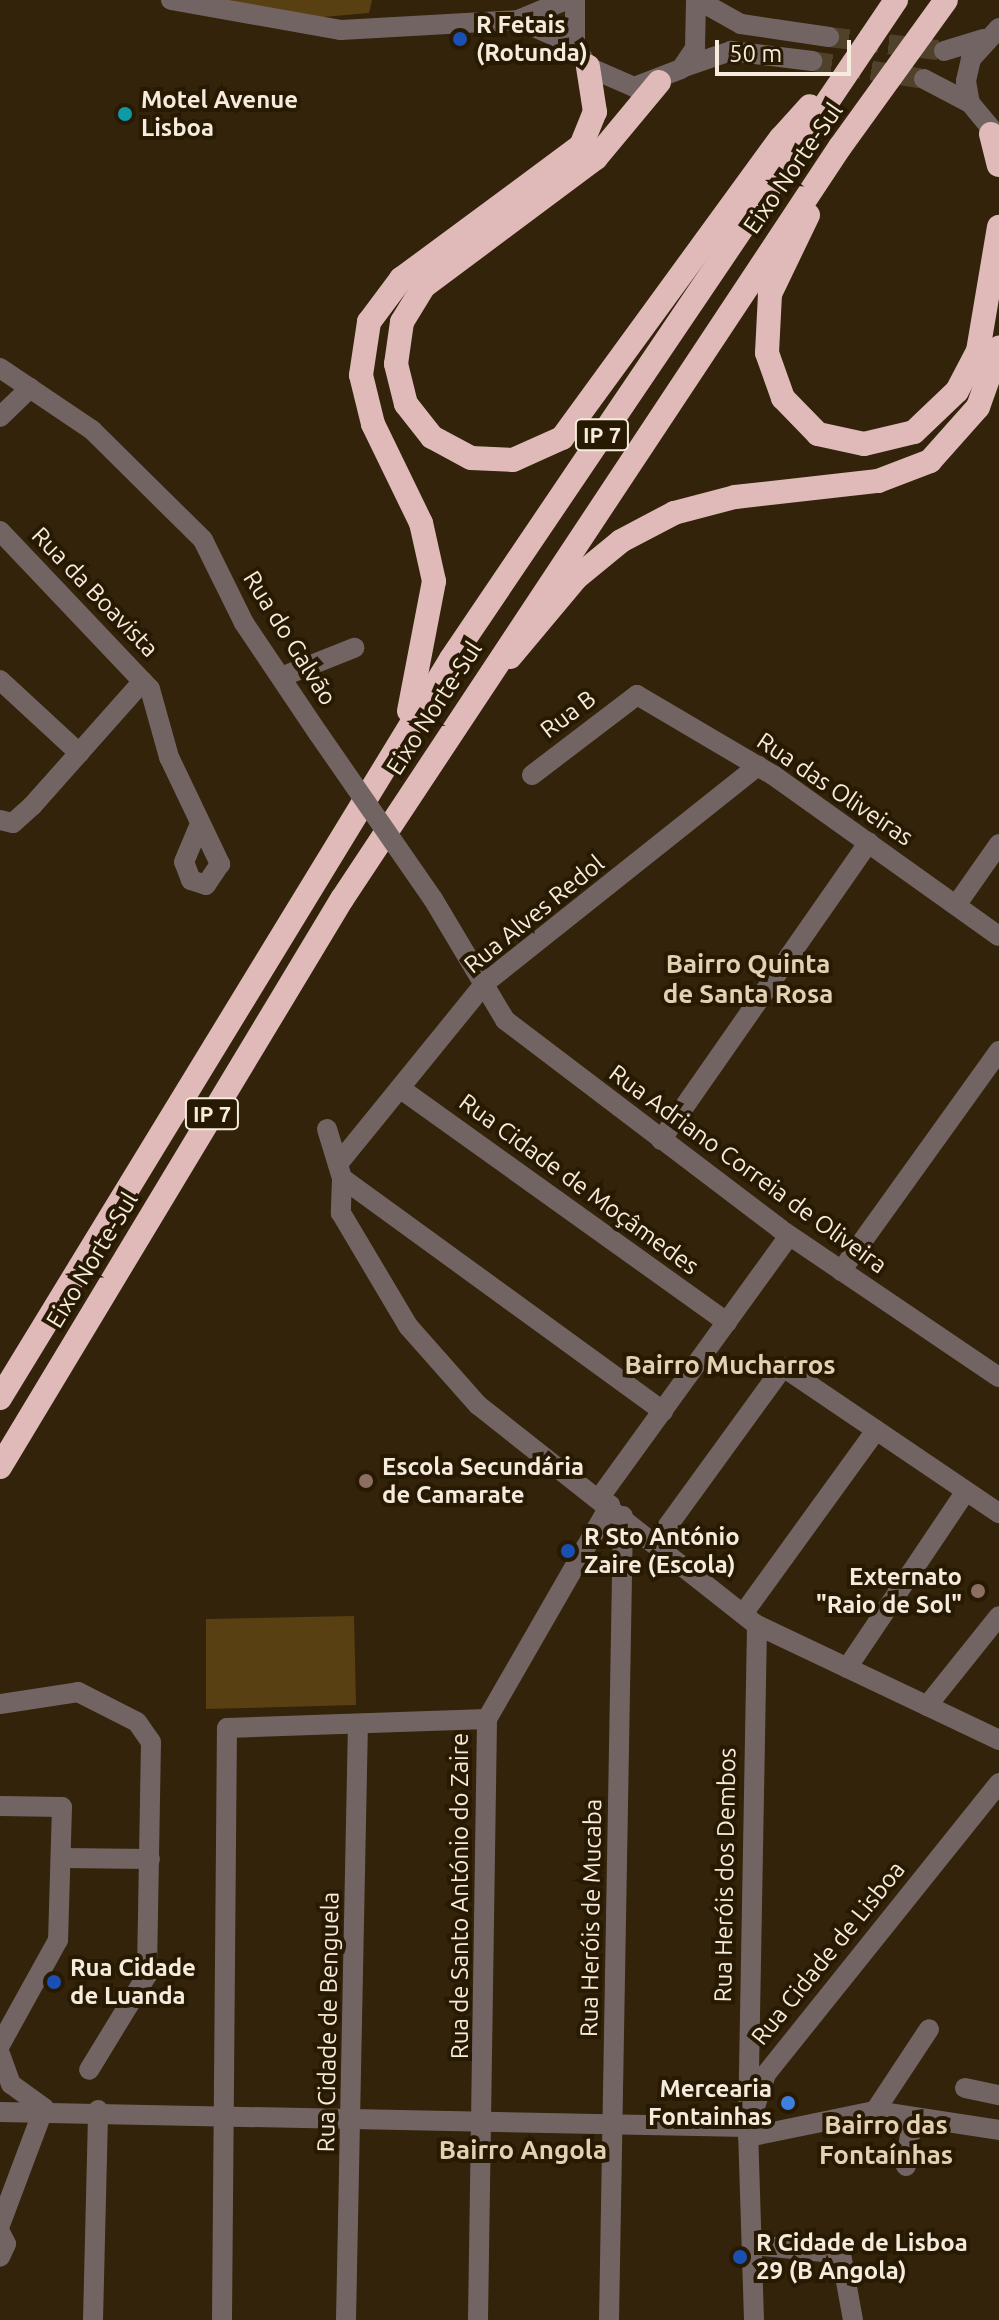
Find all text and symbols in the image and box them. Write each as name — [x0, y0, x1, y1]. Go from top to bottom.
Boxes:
place label: R Fetais (Rotunda) — [476, 11, 588, 67]
scale bar — [719, 24, 855, 74]
marker: R Fetais (Rotunda) — [451, 30, 469, 48]
text: 50 m — [729, 40, 782, 67]
place label: Motel Avenue Lisboa — [141, 86, 298, 142]
street label: Eixo Norte-Sul — [737, 97, 849, 239]
marker: Motel Avenue Lisboa — [116, 105, 134, 123]
road number: IP 7 — [574, 417, 630, 453]
street label: Rua da Boavista — [26, 521, 164, 663]
street label: Rua do Galvão — [237, 566, 343, 710]
street label: Eixo Norte-Sul — [380, 636, 488, 780]
street label: Rua B — [535, 684, 601, 744]
street label: Rua das Oliveiras — [751, 726, 919, 852]
street label: Rua Alves Redol — [458, 849, 610, 979]
district label: Bairro Quinta de Santa Rosa — [663, 948, 833, 1010]
street label: Rua Adriano Correia de Oliveira — [604, 1059, 892, 1279]
street label: Rua Cidade de Moçâmedes — [454, 1087, 704, 1281]
road number: IP 7 — [184, 1096, 240, 1132]
street label: Eixo Norte-Sul — [40, 1187, 144, 1333]
district label: Bairro Mucharros — [624, 1349, 836, 1381]
place label: Escola Secundária de Camarate — [382, 1453, 584, 1509]
marker: Escola Secundária de Camarate — [357, 1472, 375, 1490]
place label: R Sto António Zaire (Escola) — [584, 1523, 740, 1579]
marker: R Sto António Zaire (Escola) — [559, 1542, 577, 1560]
place label: Externato "Raio de Sol" — [816, 1563, 962, 1619]
marker: Externato "Raio de Sol" — [969, 1582, 987, 1600]
street label: Rua de Santo António do Zaire — [446, 1733, 474, 2059]
street label: Rua Heróis dos Dembos — [708, 1747, 742, 2003]
street label: Rua Heróis de Mucaba — [575, 1799, 607, 2037]
street label: Rua Cidade de Lisboa — [745, 1855, 911, 2051]
street label: Rua Cidade de Benguela — [311, 1891, 345, 2153]
place label: Rua Cidade de Luanda — [70, 1954, 196, 2010]
marker: Rua Cidade de Luanda — [45, 1973, 63, 1991]
place label: Mercearia Fontainhas — [648, 2075, 772, 2131]
marker: Mercearia Fontainhas — [779, 2094, 797, 2112]
district label: Bairro das Fontaínhas — [819, 2109, 953, 2170]
district label: Bairro Angola — [439, 2134, 607, 2166]
place label: R Cidade de Lisboa 29 (B Angola) — [756, 2229, 968, 2285]
marker: R Cidade de Lisboa 29 (B Angola) — [731, 2248, 749, 2266]

